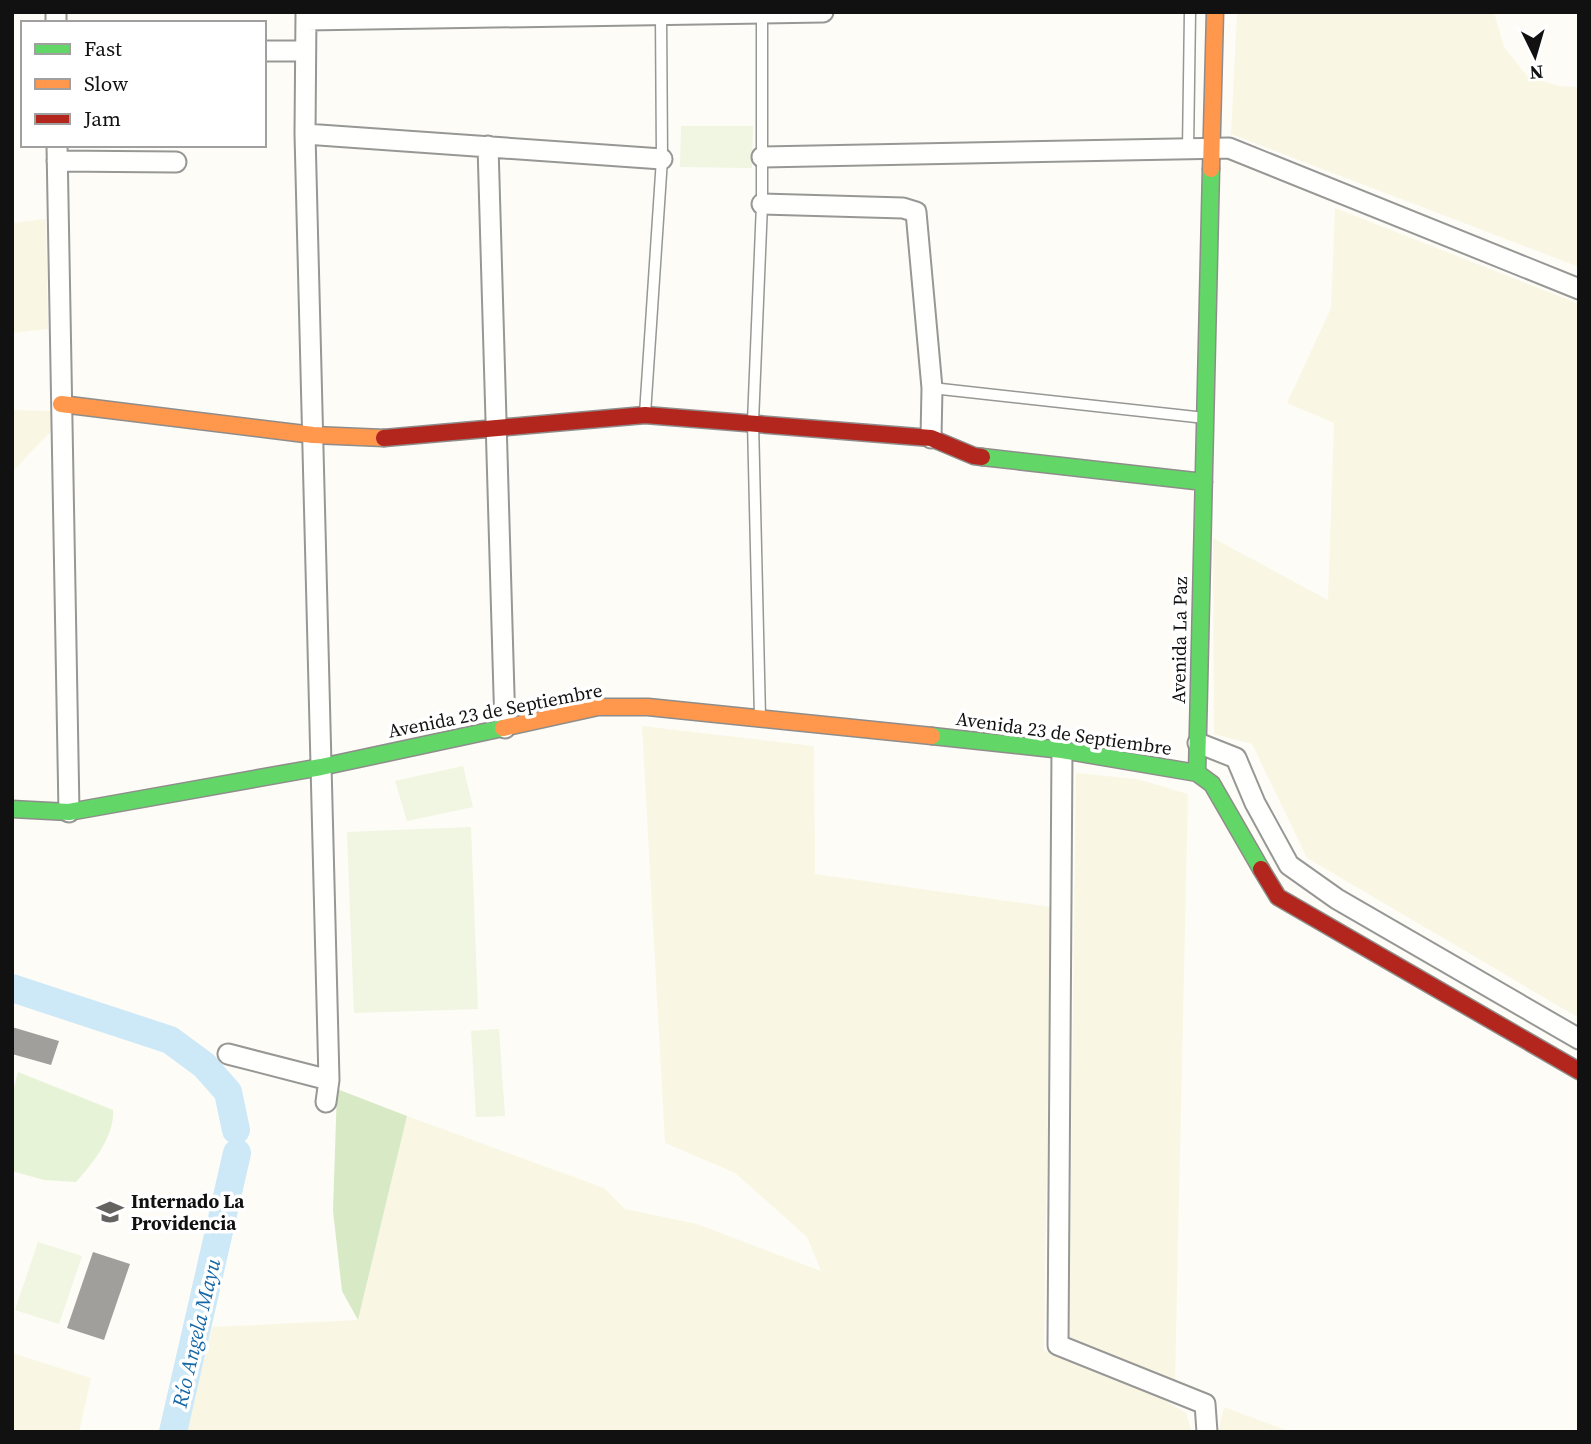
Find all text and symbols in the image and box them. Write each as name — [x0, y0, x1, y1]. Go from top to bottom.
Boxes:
legend — [21, 21, 266, 147]
north arrow — [1500, 21, 1570, 91]
text: Fast — [84, 34, 122, 63]
text: N — [1528, 59, 1545, 87]
text: Slow — [84, 69, 128, 98]
text: Jam — [83, 104, 121, 133]
street label: Avenida La Paz — [1165, 576, 1193, 704]
street label: Avenida 23 de Septiembre — [386, 676, 604, 744]
street label: Avenida 23 de Septiembre — [954, 705, 1174, 761]
place label: Internado La Providencia — [131, 1188, 245, 1236]
school or university icon: Internado La Providencia — [95, 1197, 125, 1227]
water label: Río Angela Mayu — [165, 1256, 227, 1411]

